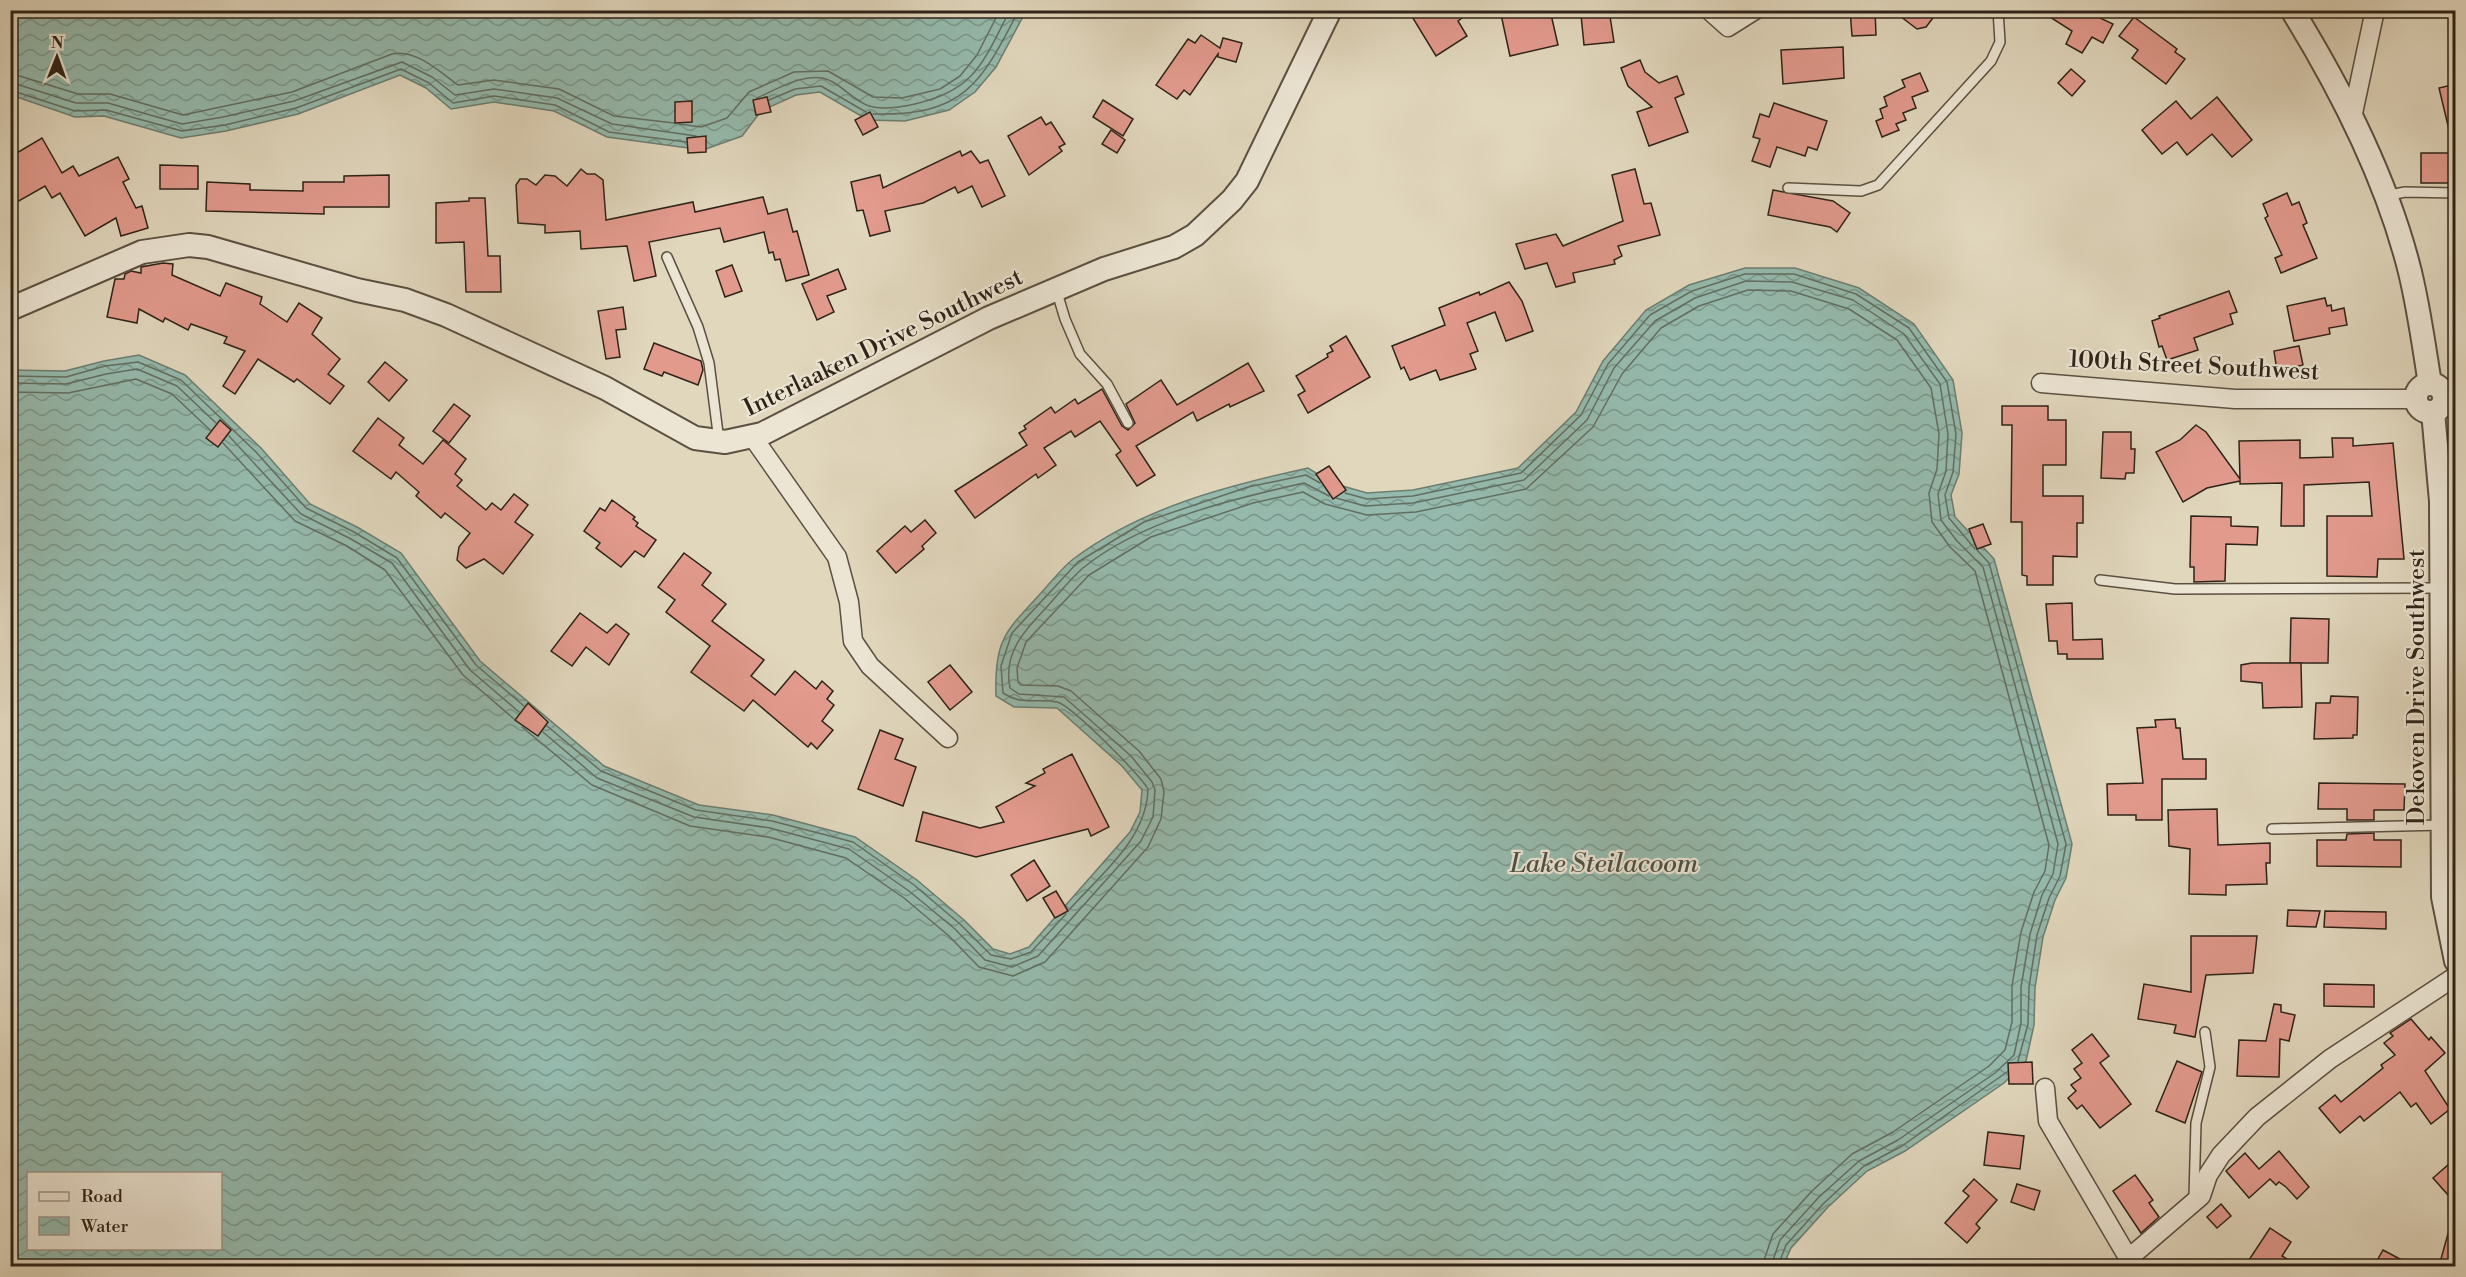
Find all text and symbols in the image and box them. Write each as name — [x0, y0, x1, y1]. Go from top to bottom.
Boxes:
north arrow — [27, 27, 87, 87]
text: N — [51, 33, 64, 53]
street label: Interlaaken Drive Southwest — [739, 262, 1028, 424]
street label: 100th Street Southwest — [2068, 344, 2321, 388]
street label: Dekoven Drive Southwest — [2402, 548, 2432, 825]
water label: Lake Steilacoom — [1509, 848, 1699, 880]
legend — [27, 1172, 222, 1250]
text: Road — [81, 1185, 124, 1208]
text: Water — [80, 1215, 129, 1238]

